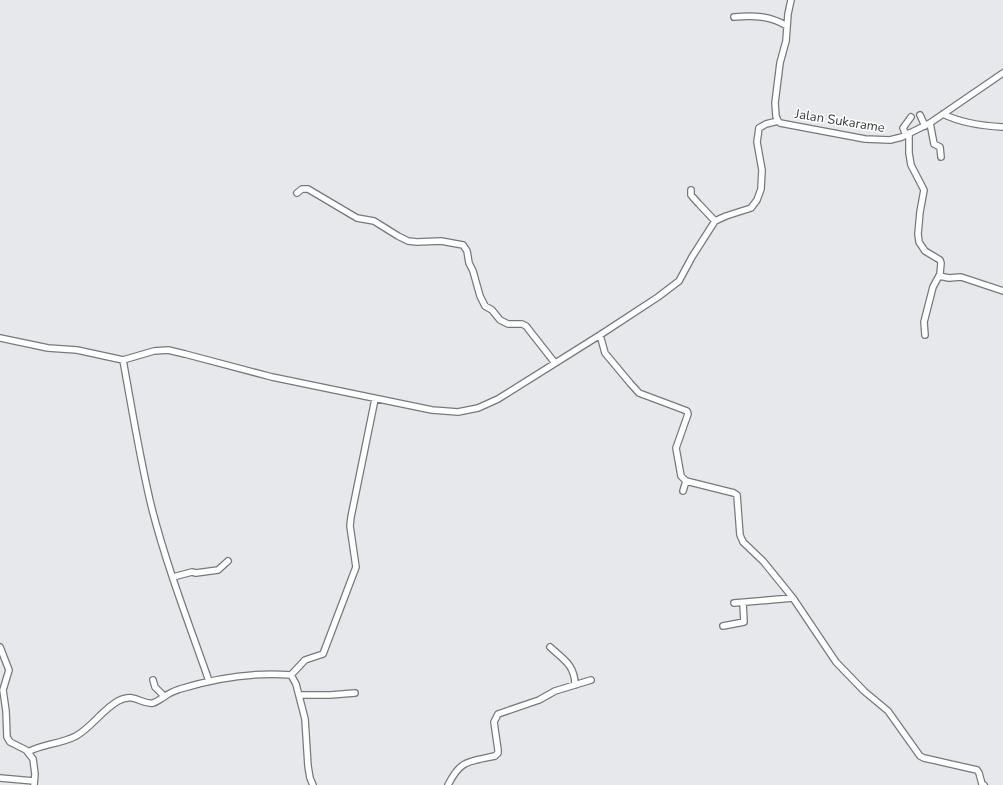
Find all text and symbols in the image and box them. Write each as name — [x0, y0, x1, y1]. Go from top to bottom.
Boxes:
street label: Jalan Sukarame — [793, 105, 886, 137]

